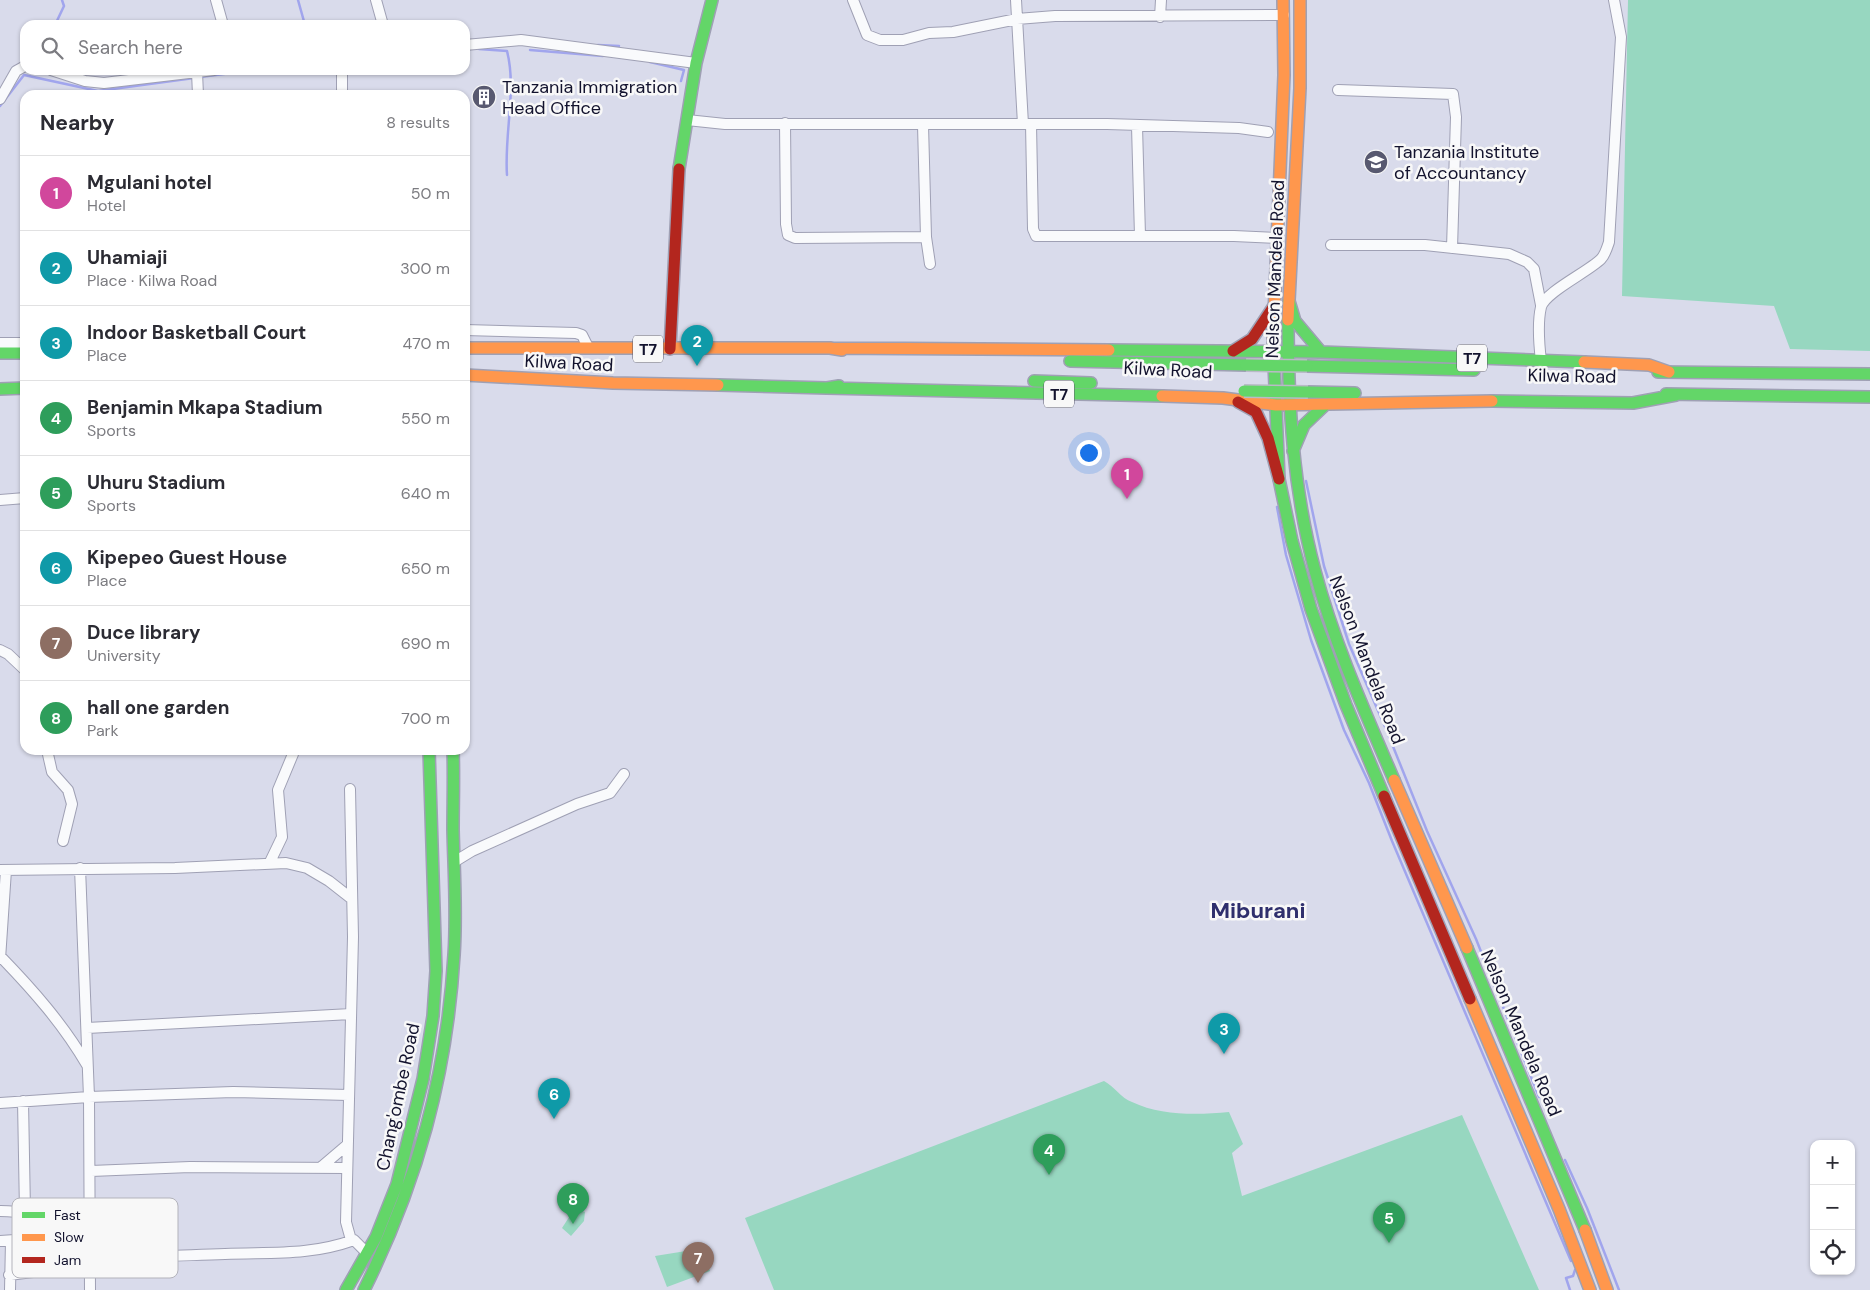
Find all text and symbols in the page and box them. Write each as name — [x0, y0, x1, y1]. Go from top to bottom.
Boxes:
search box — [20, 20, 470, 75]
icon: search — [38, 34, 66, 62]
text: Search here — [78, 35, 183, 60]
place label: Tanzania Immigration Head Office — [502, 75, 677, 120]
building icon: Tanzania Immigration Head Office — [471, 84, 497, 110]
text: Nearby — [40, 109, 114, 137]
text: 8 results — [386, 112, 450, 133]
place label: Tanzania Institute of Accountancy — [1394, 140, 1539, 185]
school or university icon: Tanzania Institute of Accountancy — [1363, 149, 1389, 175]
text: Mgulani hotel — [87, 170, 212, 195]
street label: Nelson Mandela Road — [1260, 179, 1290, 359]
text: 1 — [53, 183, 59, 204]
text: 50 m — [411, 183, 450, 204]
text: Hotel — [87, 195, 126, 216]
text: Uhamiaji — [87, 245, 168, 270]
text: 2 — [51, 258, 61, 279]
text: 300 m — [400, 258, 450, 279]
text: Place · Kilwa Road — [87, 270, 217, 291]
text: Indoor Basketball Court — [87, 320, 306, 345]
pin: 2 — [681, 325, 713, 366]
text: 3 — [51, 333, 61, 354]
text: 470 m — [403, 333, 450, 354]
road number: T7 — [633, 336, 663, 362]
road number: T7 — [1457, 344, 1487, 372]
text: Place — [87, 345, 127, 366]
street label: Kilwa Road — [524, 349, 614, 377]
street label: Kilwa Road — [1123, 356, 1213, 384]
street label: Kilwa Road — [1527, 363, 1617, 389]
road number: T7 — [1044, 380, 1074, 408]
text: Benjamin Mkapa Stadium — [87, 395, 323, 420]
text: 4 — [51, 408, 61, 429]
text: 550 m — [401, 408, 450, 429]
text: Sports — [87, 420, 136, 441]
your location — [1076, 440, 1102, 466]
pin: 1 — [1111, 458, 1143, 499]
text: Uhuru Stadium — [87, 470, 225, 495]
text: 5 — [51, 483, 61, 504]
text: 640 m — [401, 483, 450, 504]
text: Sports — [87, 495, 136, 516]
text: Kipepeo Guest House — [87, 545, 287, 570]
text: 6 — [51, 558, 61, 579]
text: 650 m — [401, 558, 450, 579]
text: Place — [87, 570, 127, 591]
street label: Nelson Mandela Road — [1324, 572, 1410, 748]
text: Duce library — [87, 620, 200, 645]
text: 7 — [52, 633, 60, 654]
text: 690 m — [401, 633, 450, 654]
text: University — [87, 645, 161, 666]
text: hall one garden — [87, 695, 229, 720]
text: 8 — [51, 708, 61, 729]
text: 700 m — [401, 708, 450, 729]
text: Park — [87, 720, 119, 741]
district label: Miburani — [1211, 896, 1305, 925]
street label: Nelson Mandela Road — [1475, 946, 1567, 1120]
pin: 3 — [1208, 1013, 1240, 1054]
street label: Chang'ombe Road — [371, 1021, 425, 1173]
pin: 6 — [538, 1078, 570, 1119]
pin: 4 — [1033, 1134, 1065, 1175]
map controls — [1810, 1140, 1855, 1275]
button: + — [1810, 1140, 1855, 1185]
pin: 8 — [557, 1183, 589, 1224]
button: − — [1810, 1185, 1855, 1230]
legend — [12, 1198, 178, 1278]
pin: 5 — [1373, 1202, 1405, 1243]
text: Fast — [54, 1206, 81, 1224]
text: Slow — [54, 1228, 84, 1246]
button: locate — [1810, 1230, 1855, 1275]
pin: 7 — [682, 1242, 714, 1283]
text: Jam — [54, 1251, 81, 1269]

